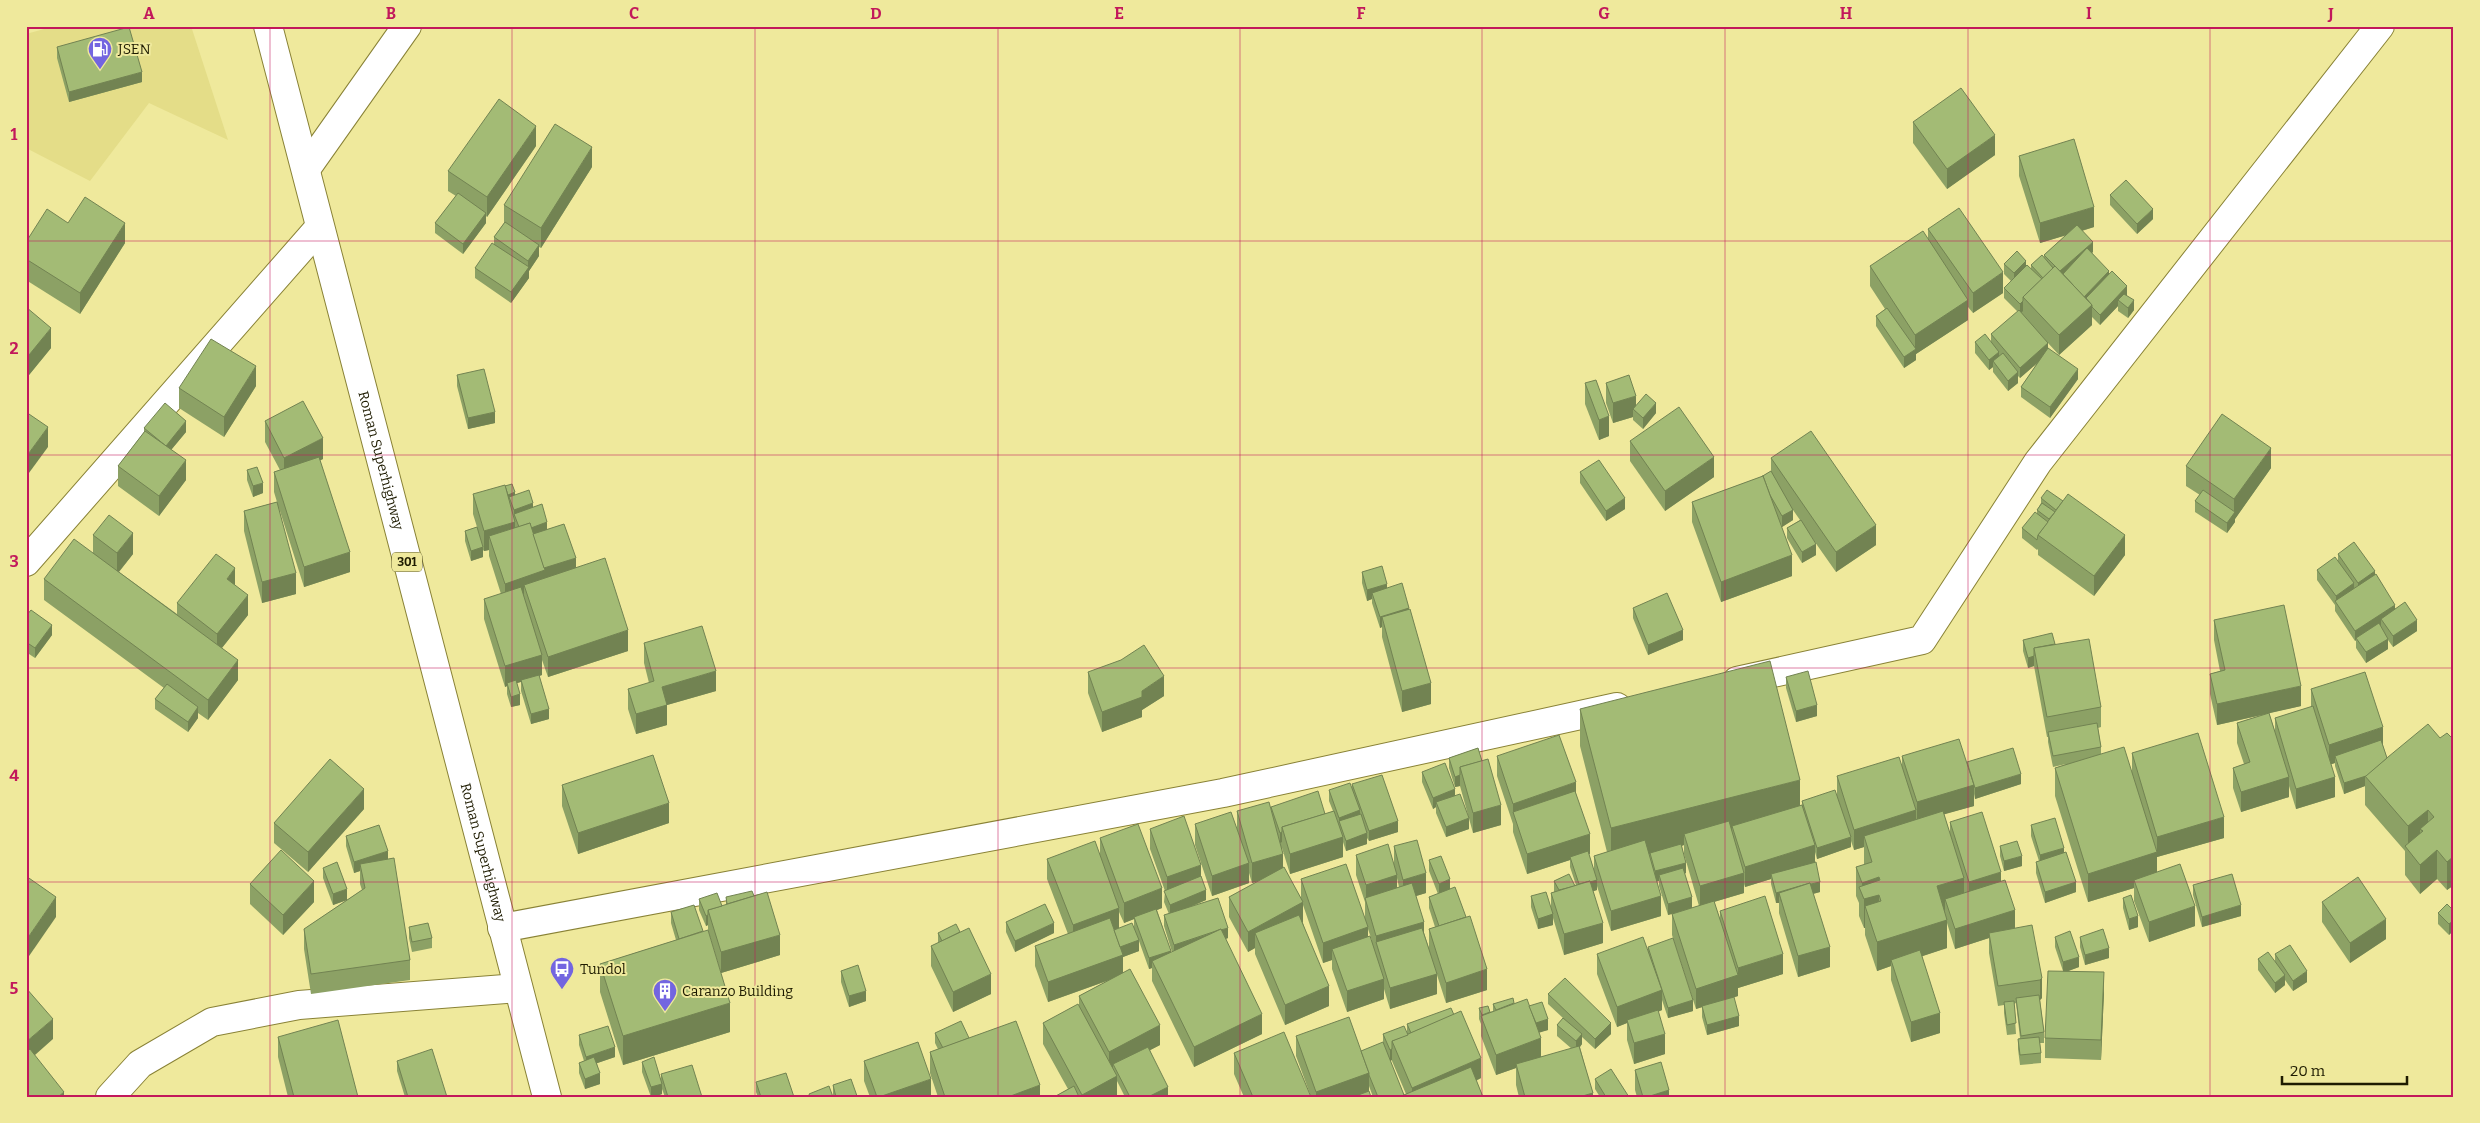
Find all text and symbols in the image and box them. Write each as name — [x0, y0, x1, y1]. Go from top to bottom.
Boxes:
text: A — [143, 4, 155, 23]
text: B — [386, 4, 396, 23]
text: C — [629, 4, 639, 23]
text: D — [870, 4, 882, 23]
text: E — [1114, 4, 1124, 23]
text: F — [1357, 4, 1366, 23]
text: G — [1598, 4, 1610, 23]
text: H — [1840, 4, 1853, 23]
text: I — [2086, 4, 2092, 23]
text: J — [2327, 4, 2334, 23]
fuel station icon: JSEN — [87, 36, 113, 70]
place label: JSEN — [117, 41, 151, 58]
text: 1 — [11, 125, 18, 144]
text: 2 — [9, 339, 19, 358]
street label: Roman Superhighway — [354, 389, 407, 533]
text: 3 — [9, 552, 19, 571]
road number: 301 — [392, 552, 422, 572]
text: 4 — [9, 766, 19, 785]
street label: Roman Superhighway — [457, 781, 509, 924]
bus stop icon: Tundol — [549, 956, 575, 990]
place label: Tundol — [580, 961, 626, 978]
building icon: Caranzo Building — [652, 978, 678, 1012]
text: 5 — [10, 979, 19, 998]
place label: Caranzo Building — [682, 983, 793, 1000]
scale bar — [2282, 1053, 2408, 1085]
text: 20 m — [2290, 1062, 2326, 1080]

